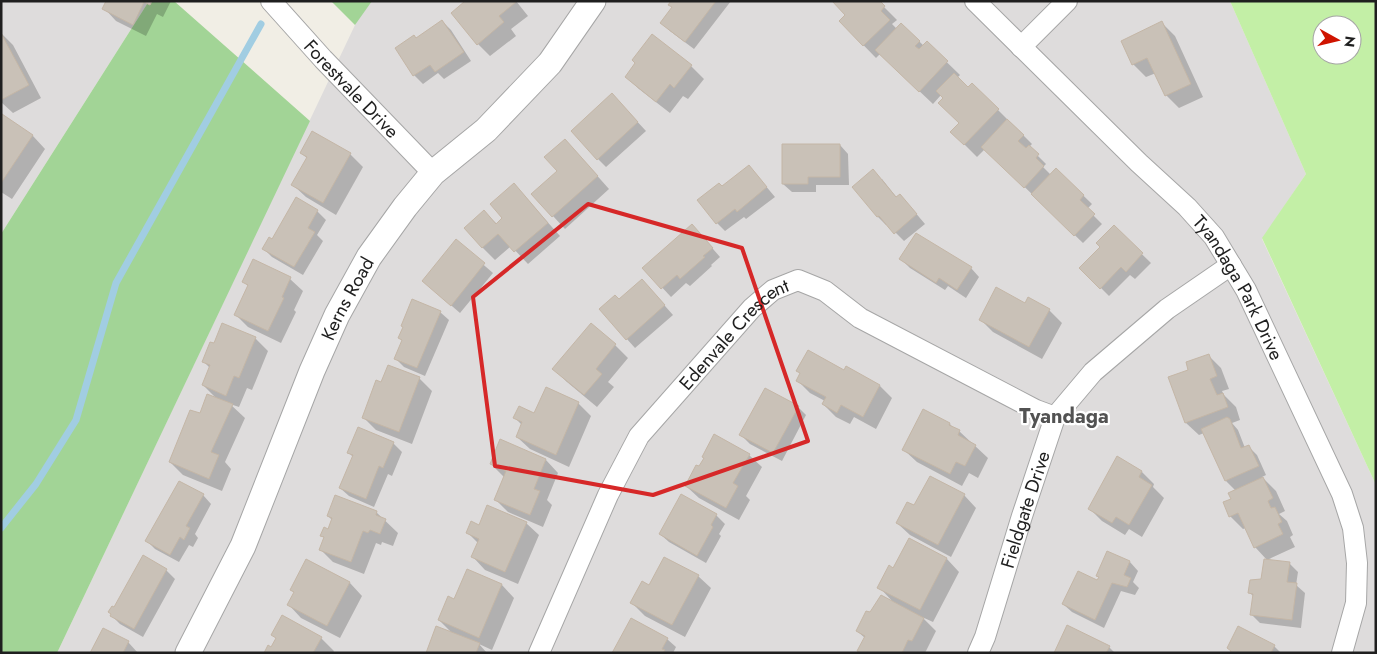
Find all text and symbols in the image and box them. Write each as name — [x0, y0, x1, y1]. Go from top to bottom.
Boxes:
north arrow — [1312, 15, 1362, 65]
street label: Forestvale Drive — [298, 33, 406, 144]
text: N — [1339, 35, 1361, 49]
street label: Tyandaga Park Drive — [1187, 209, 1291, 364]
street label: Kerns Road — [314, 252, 380, 344]
street label: Edenvale Crescent — [672, 271, 793, 396]
district label: Tyandaga — [1019, 402, 1109, 431]
street label: Fieldgate Drive — [993, 447, 1056, 571]

